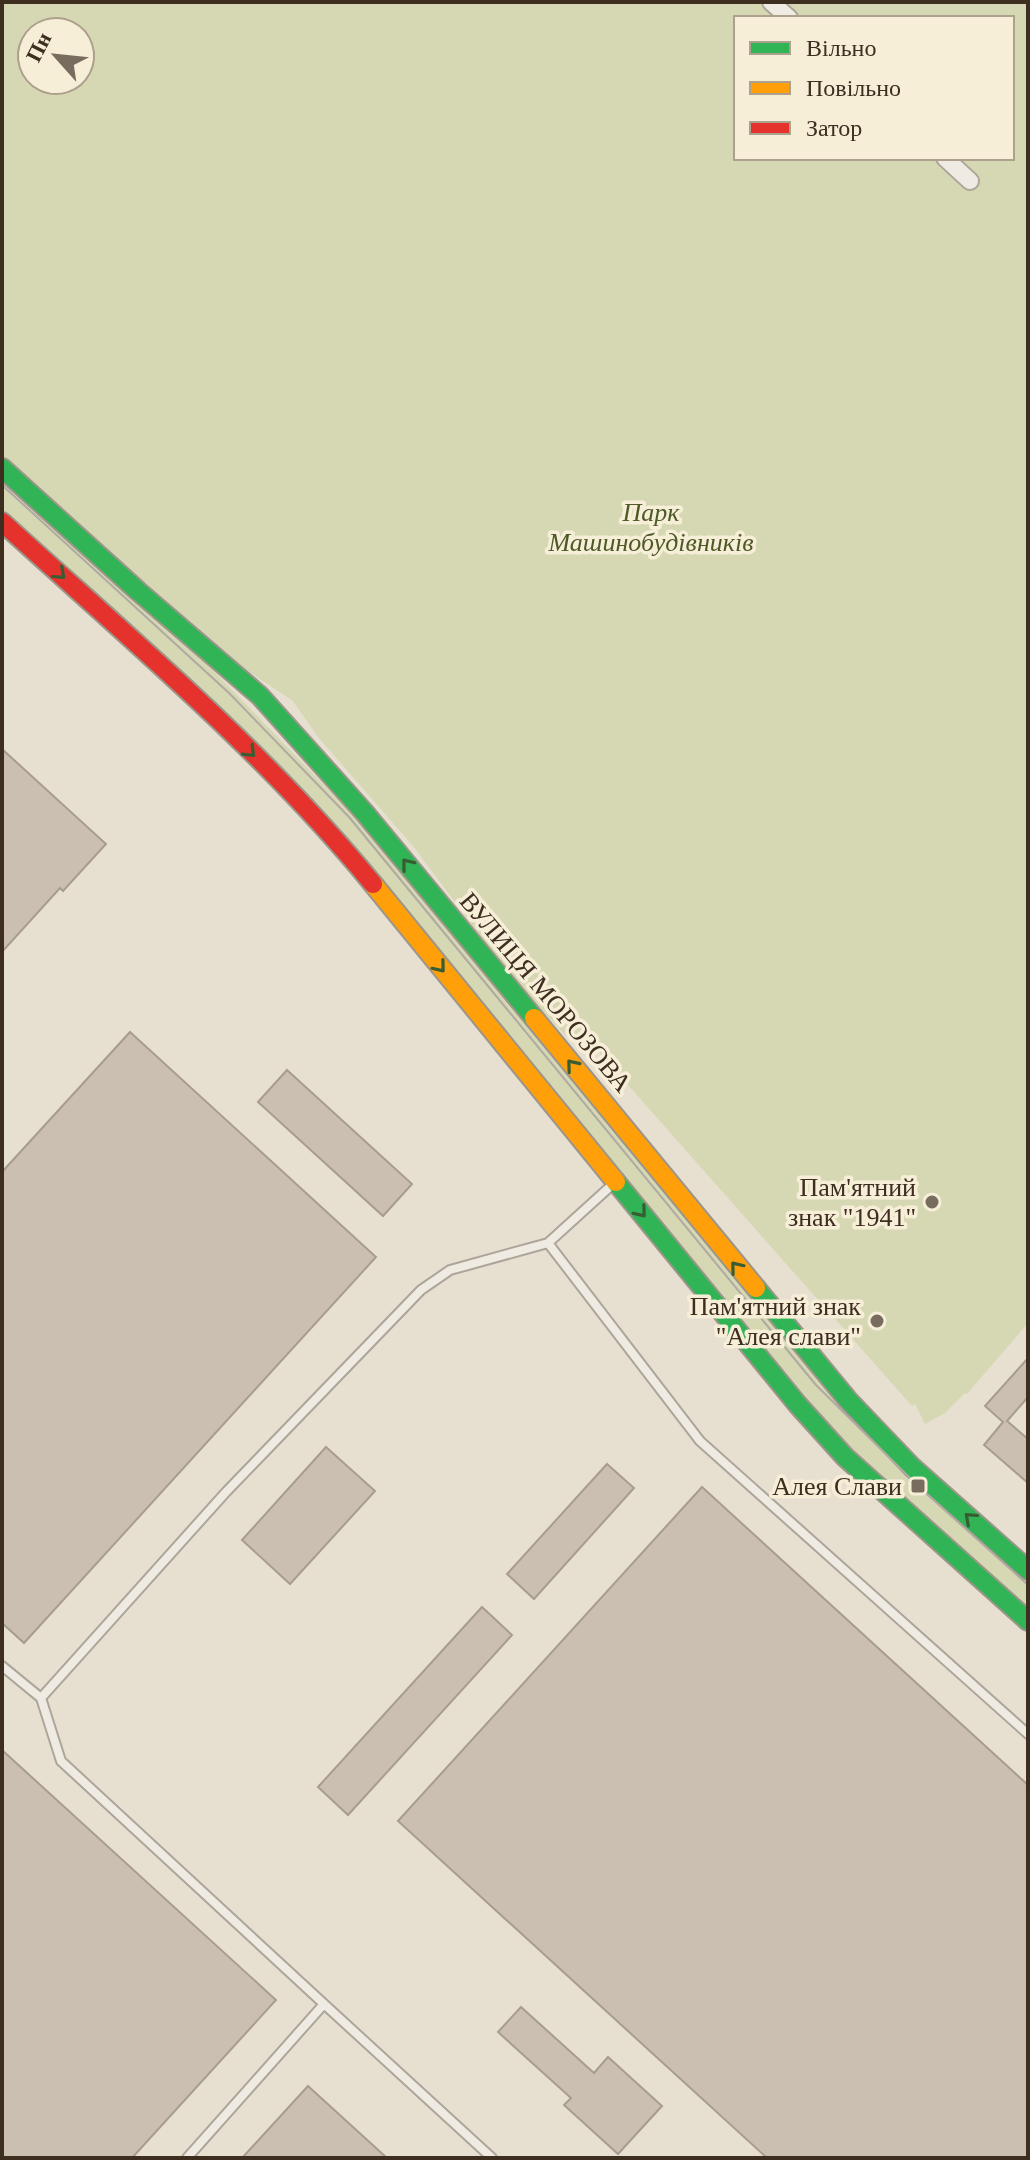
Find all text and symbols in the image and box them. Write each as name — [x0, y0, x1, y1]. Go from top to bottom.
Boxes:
north arrow — [16, 16, 96, 96]
legend — [734, 16, 1014, 160]
text: Пн — [21, 28, 57, 66]
text: Вільно — [806, 35, 876, 61]
text: Повільно — [806, 75, 901, 101]
text: Затор — [806, 115, 862, 141]
park label: Парк Машинобудівників — [548, 498, 753, 557]
one-way arrow — [50, 565, 65, 579]
one-way arrow — [241, 743, 255, 757]
one-way arrow — [402, 859, 417, 874]
street label: ВУЛИЦЯ МОРОЗОВА — [454, 887, 638, 1098]
one-way arrow — [430, 958, 445, 972]
one-way arrow — [567, 1059, 582, 1074]
place label: Пам'ятний знак "1941" — [788, 1173, 916, 1232]
marker: Пам'ятний знак "1941" — [923, 1193, 941, 1211]
one-way arrow — [631, 1203, 645, 1218]
one-way arrow — [731, 1262, 746, 1276]
place label: Пам'ятний знак "Алея слави" — [690, 1292, 861, 1351]
marker: Пам'ятний знак "Алея слави" — [868, 1312, 886, 1330]
place label: Алея Слави — [772, 1472, 902, 1501]
marker: Алея Слави — [909, 1477, 927, 1495]
one-way arrow — [964, 1514, 979, 1528]

